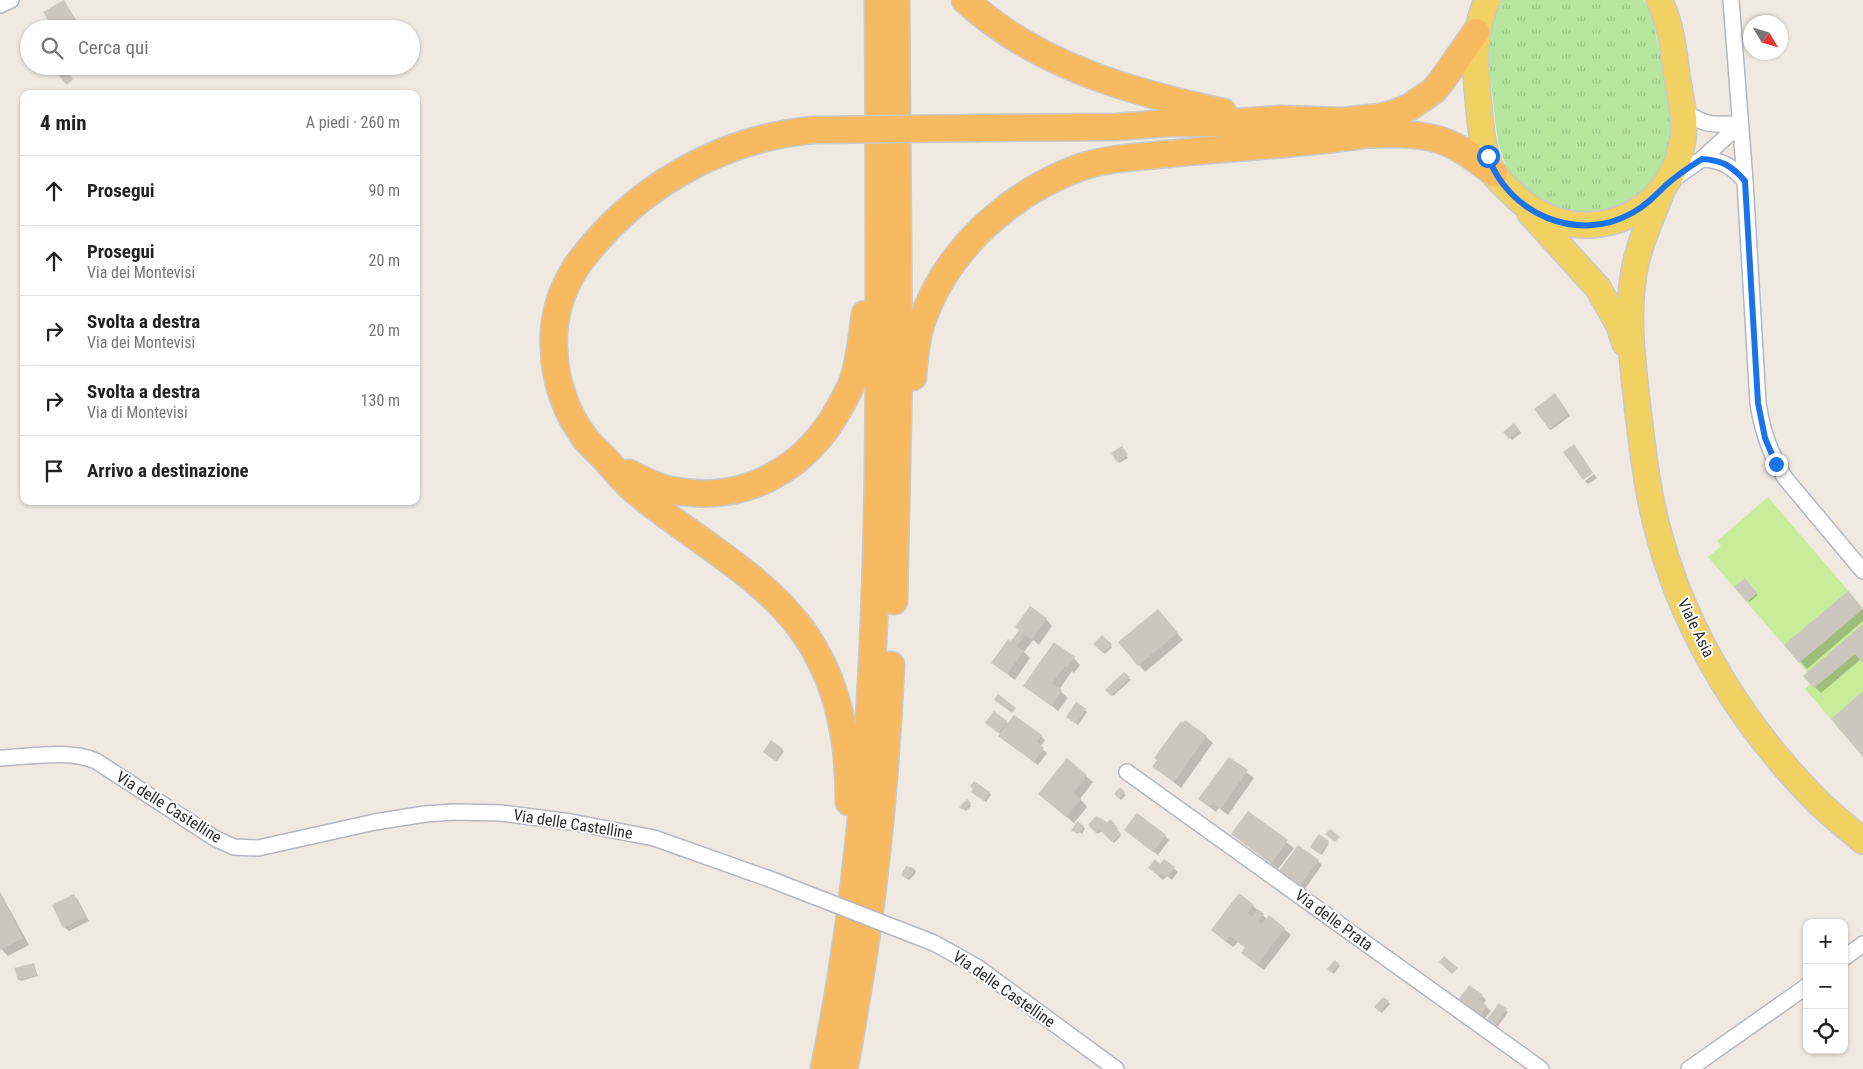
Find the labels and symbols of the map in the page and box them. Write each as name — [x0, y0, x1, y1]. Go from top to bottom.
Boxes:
north arrow — [1743, 15, 1788, 60]
route start — [1477, 145, 1500, 168]
route end — [1765, 453, 1788, 476]
street label: Viale Asia — [1674, 596, 1718, 660]
street label: Via delle Castelline — [113, 767, 225, 847]
street label: Via delle Castelline — [512, 805, 634, 843]
street label: Via delle Prata — [1291, 885, 1377, 955]
street label: Via delle Castelline — [949, 947, 1059, 1031]

